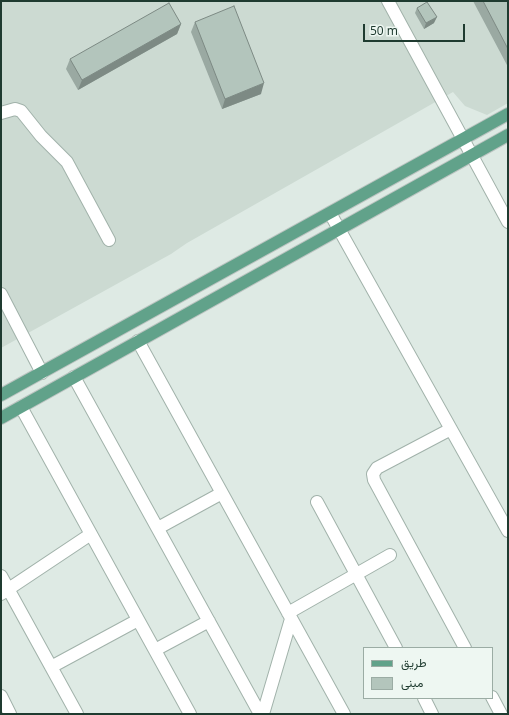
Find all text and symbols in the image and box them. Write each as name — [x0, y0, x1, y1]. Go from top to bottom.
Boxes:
scale bar — [365, 16, 467, 42]
text: 50 m — [370, 22, 398, 39]
legend — [363, 647, 493, 699]
text: طريق — [401, 654, 426, 671]
text: مبنى — [401, 674, 423, 691]

